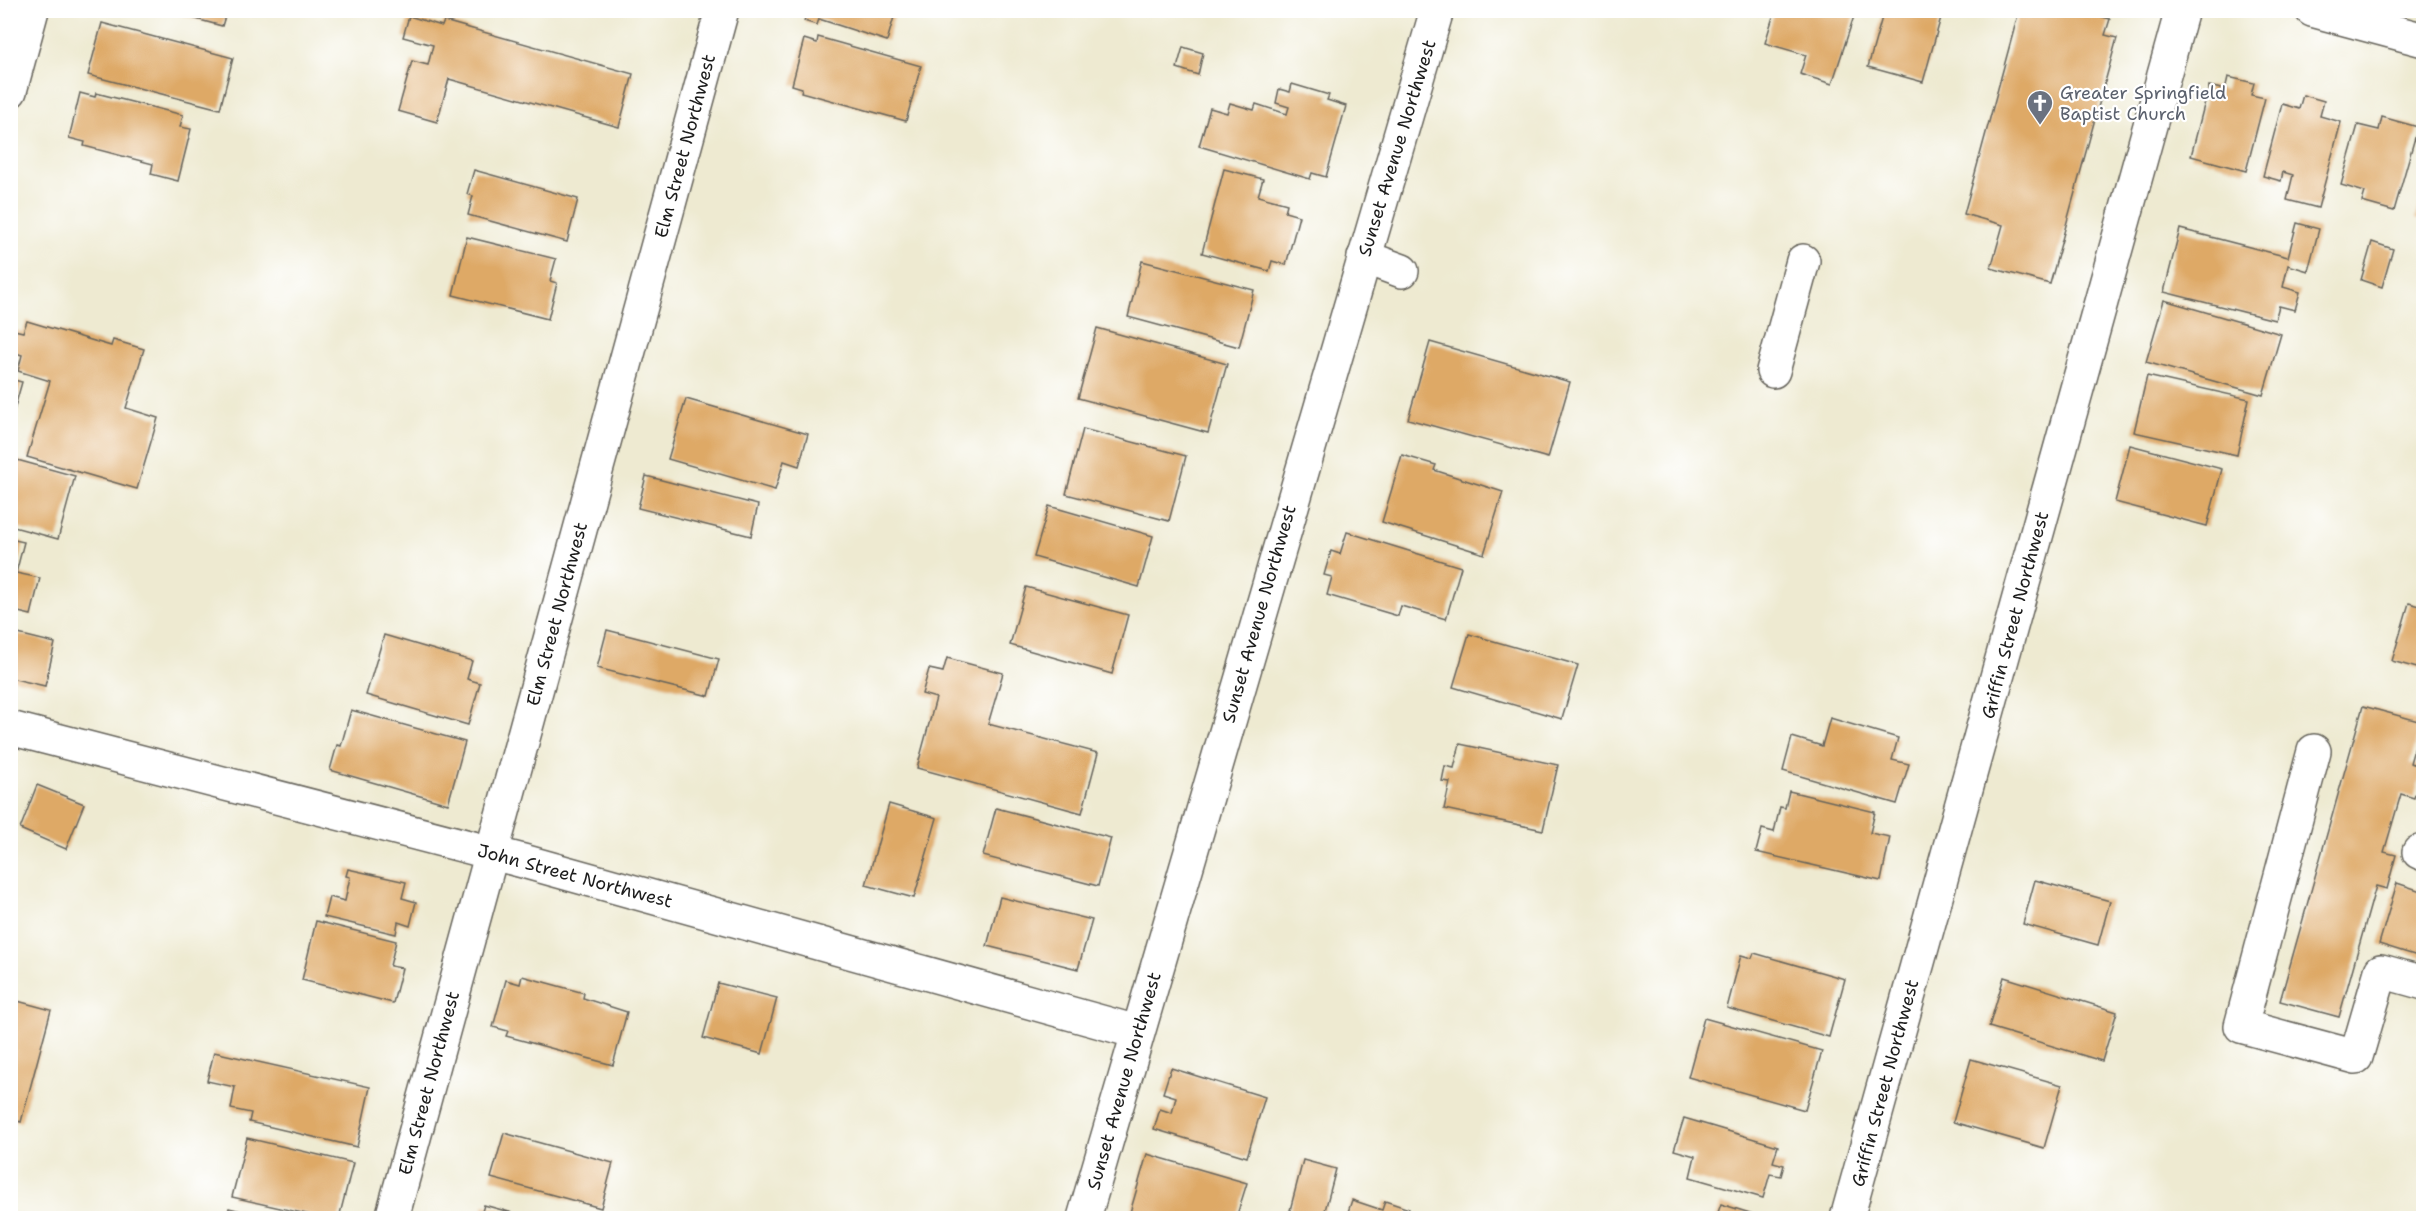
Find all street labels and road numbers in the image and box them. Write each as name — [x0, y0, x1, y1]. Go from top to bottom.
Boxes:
street label: Sunset Avenue Northwest — [1353, 37, 1441, 259]
street label: Elm Street Northwest — [649, 51, 721, 241]
street label: Sunset Avenue Northwest — [1216, 502, 1302, 726]
street label: Griffin Street Northwest — [1976, 509, 2054, 721]
street label: Elm Street Northwest — [521, 519, 593, 709]
street label: John Street Northwest — [475, 838, 675, 914]
street label: Sunset Avenue Northwest — [1081, 969, 1167, 1193]
street label: Griffin Street Northwest — [1846, 977, 1924, 1189]
street label: Elm Street Northwest — [393, 988, 465, 1178]

